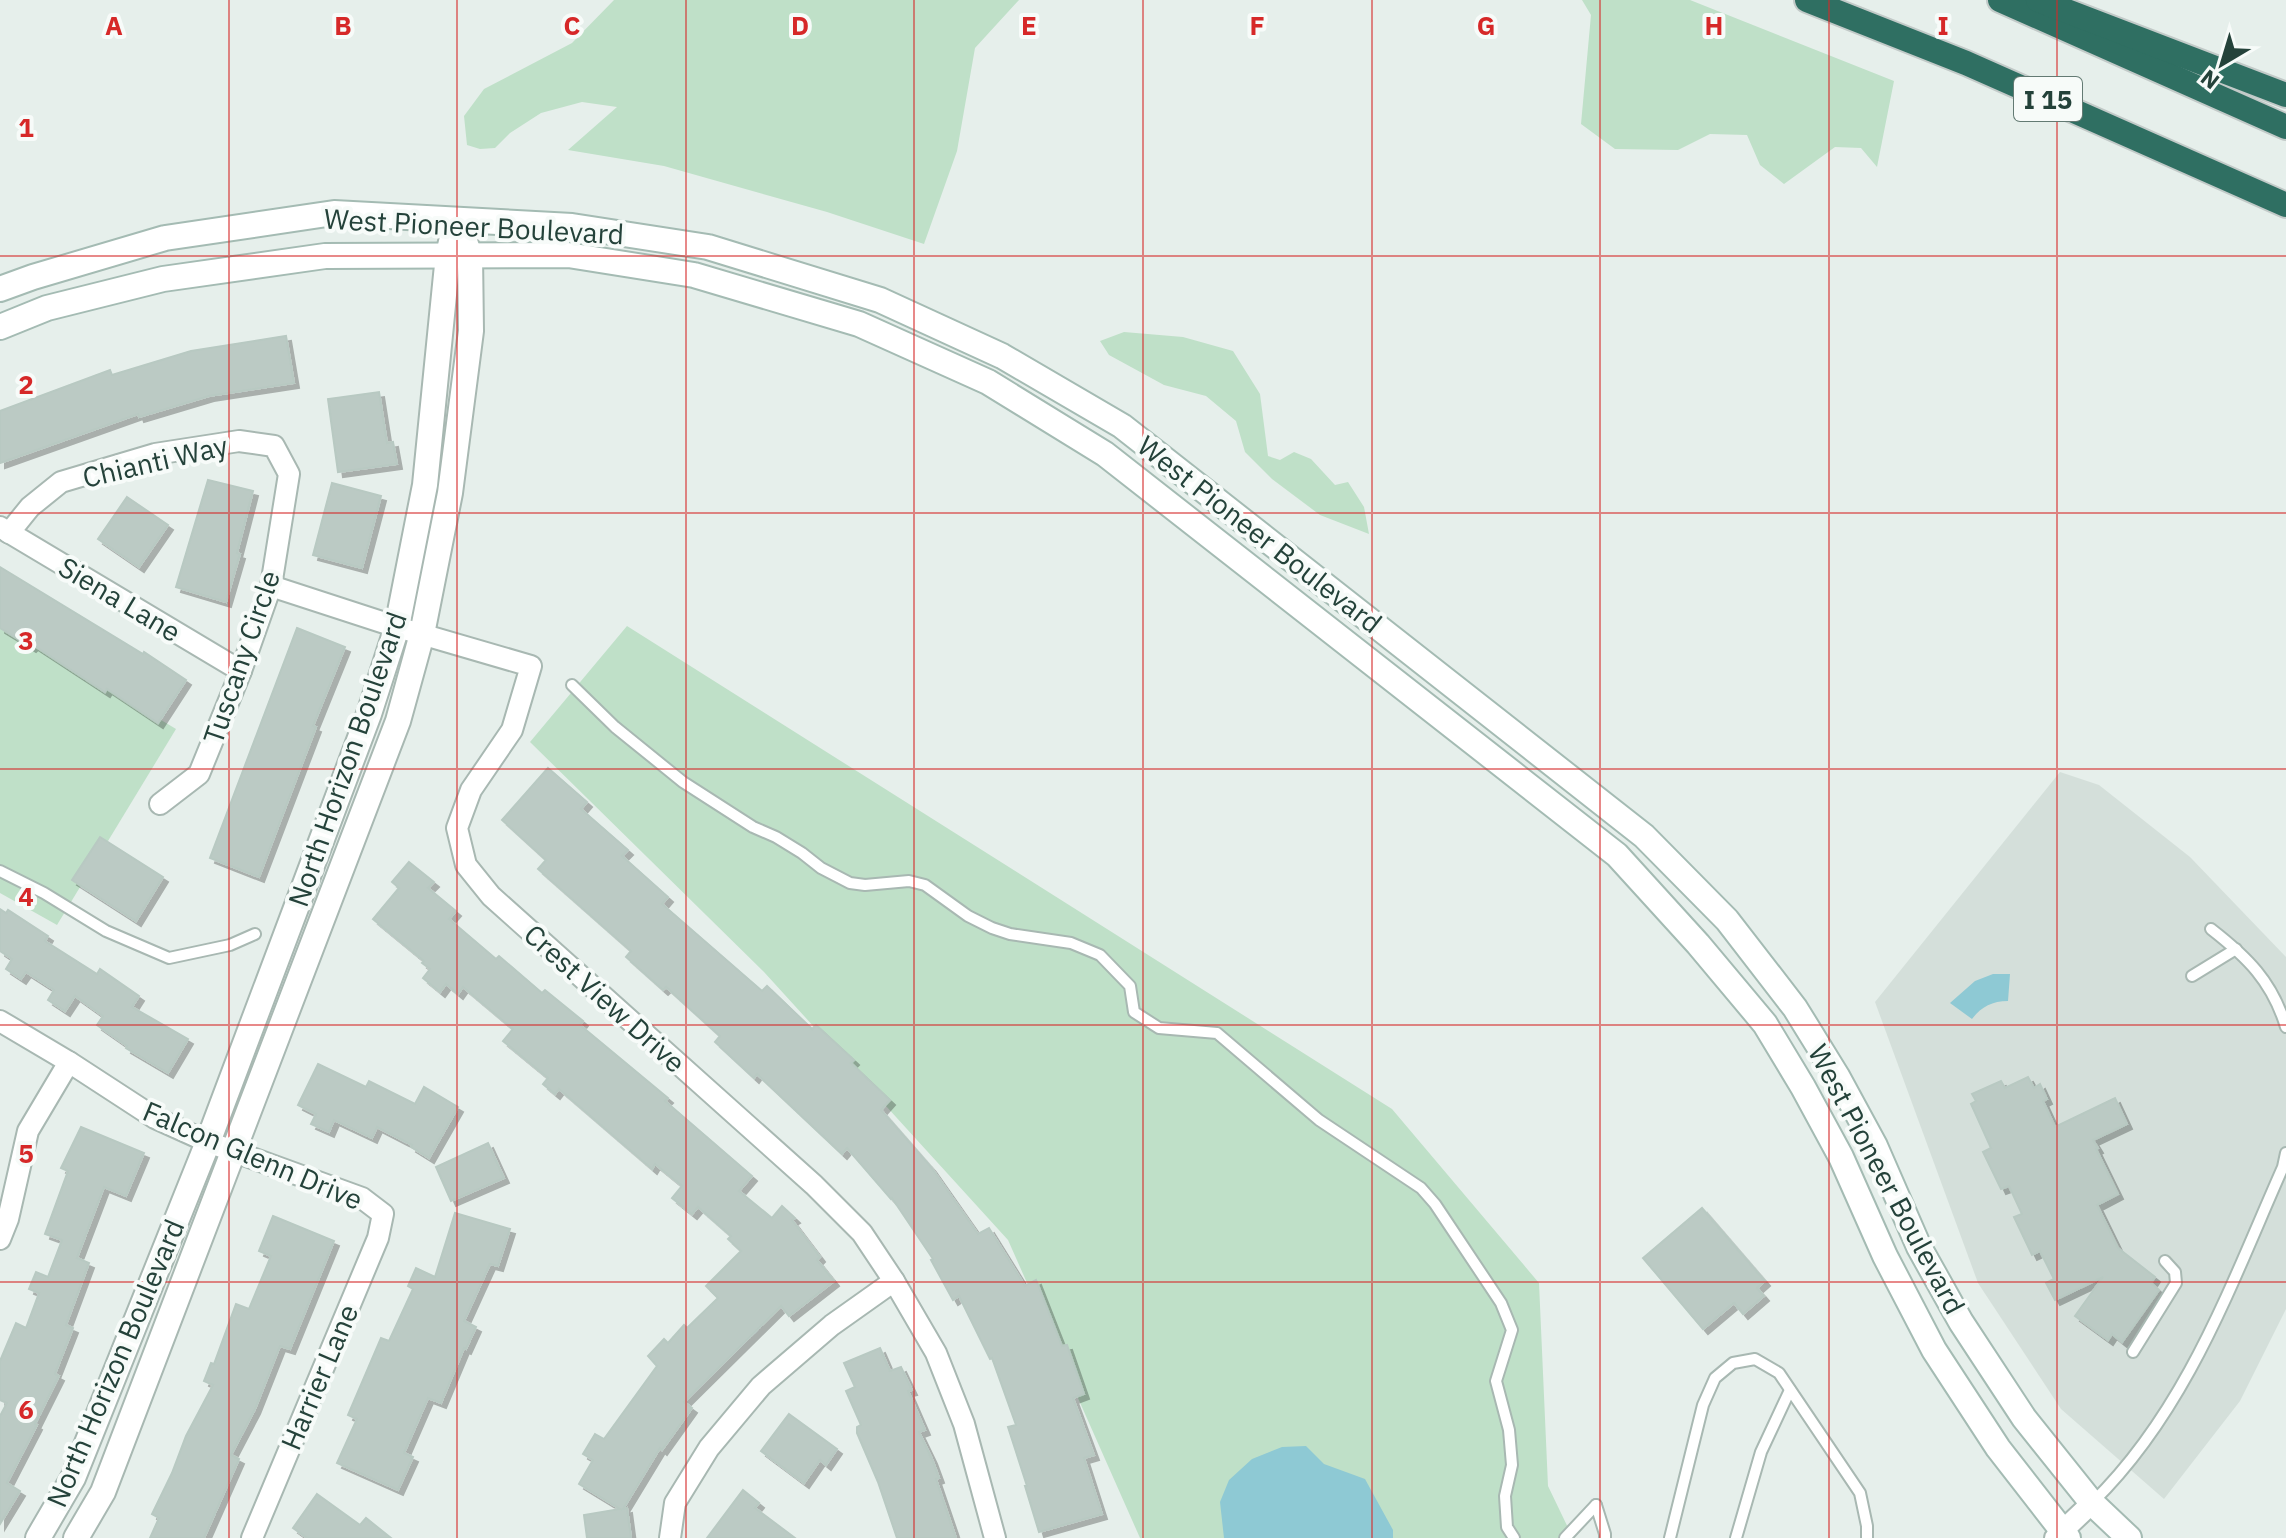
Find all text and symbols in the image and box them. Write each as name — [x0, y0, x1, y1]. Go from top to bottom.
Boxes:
text: A — [105, 8, 123, 42]
text: B — [334, 8, 352, 42]
text: C — [564, 8, 581, 42]
text: D — [791, 8, 809, 42]
text: E — [1021, 8, 1037, 42]
text: F — [1249, 8, 1265, 42]
text: G — [1477, 8, 1495, 42]
text: H — [1705, 8, 1723, 42]
text: I — [1937, 8, 1949, 42]
north arrow — [2182, 24, 2262, 104]
text: N — [2194, 64, 2225, 96]
road number: I 15 — [2014, 77, 2082, 121]
text: 1 — [18, 110, 34, 144]
street label: West Pioneer Boulevard — [323, 200, 625, 252]
text: 2 — [18, 367, 34, 401]
street label: Chianti Way — [79, 426, 231, 496]
street label: West Pioneer Boulevard — [1130, 427, 1390, 641]
street label: Siena Lane — [52, 548, 188, 650]
street label: Tuscany Circle — [194, 565, 288, 749]
street label: North Horizon Boulevard — [279, 607, 415, 911]
text: 3 — [18, 623, 34, 657]
text: 4 — [18, 879, 34, 913]
street label: Crest View Drive — [516, 916, 694, 1080]
street label: West Pioneer Boulevard — [1800, 1038, 1974, 1320]
street label: Falcon Glenn Drive — [138, 1092, 368, 1218]
text: 5 — [18, 1136, 34, 1170]
street label: North Horizon Boulevard — [38, 1213, 192, 1513]
street label: Harrier Lane — [272, 1299, 366, 1455]
text: 6 — [18, 1392, 34, 1426]

